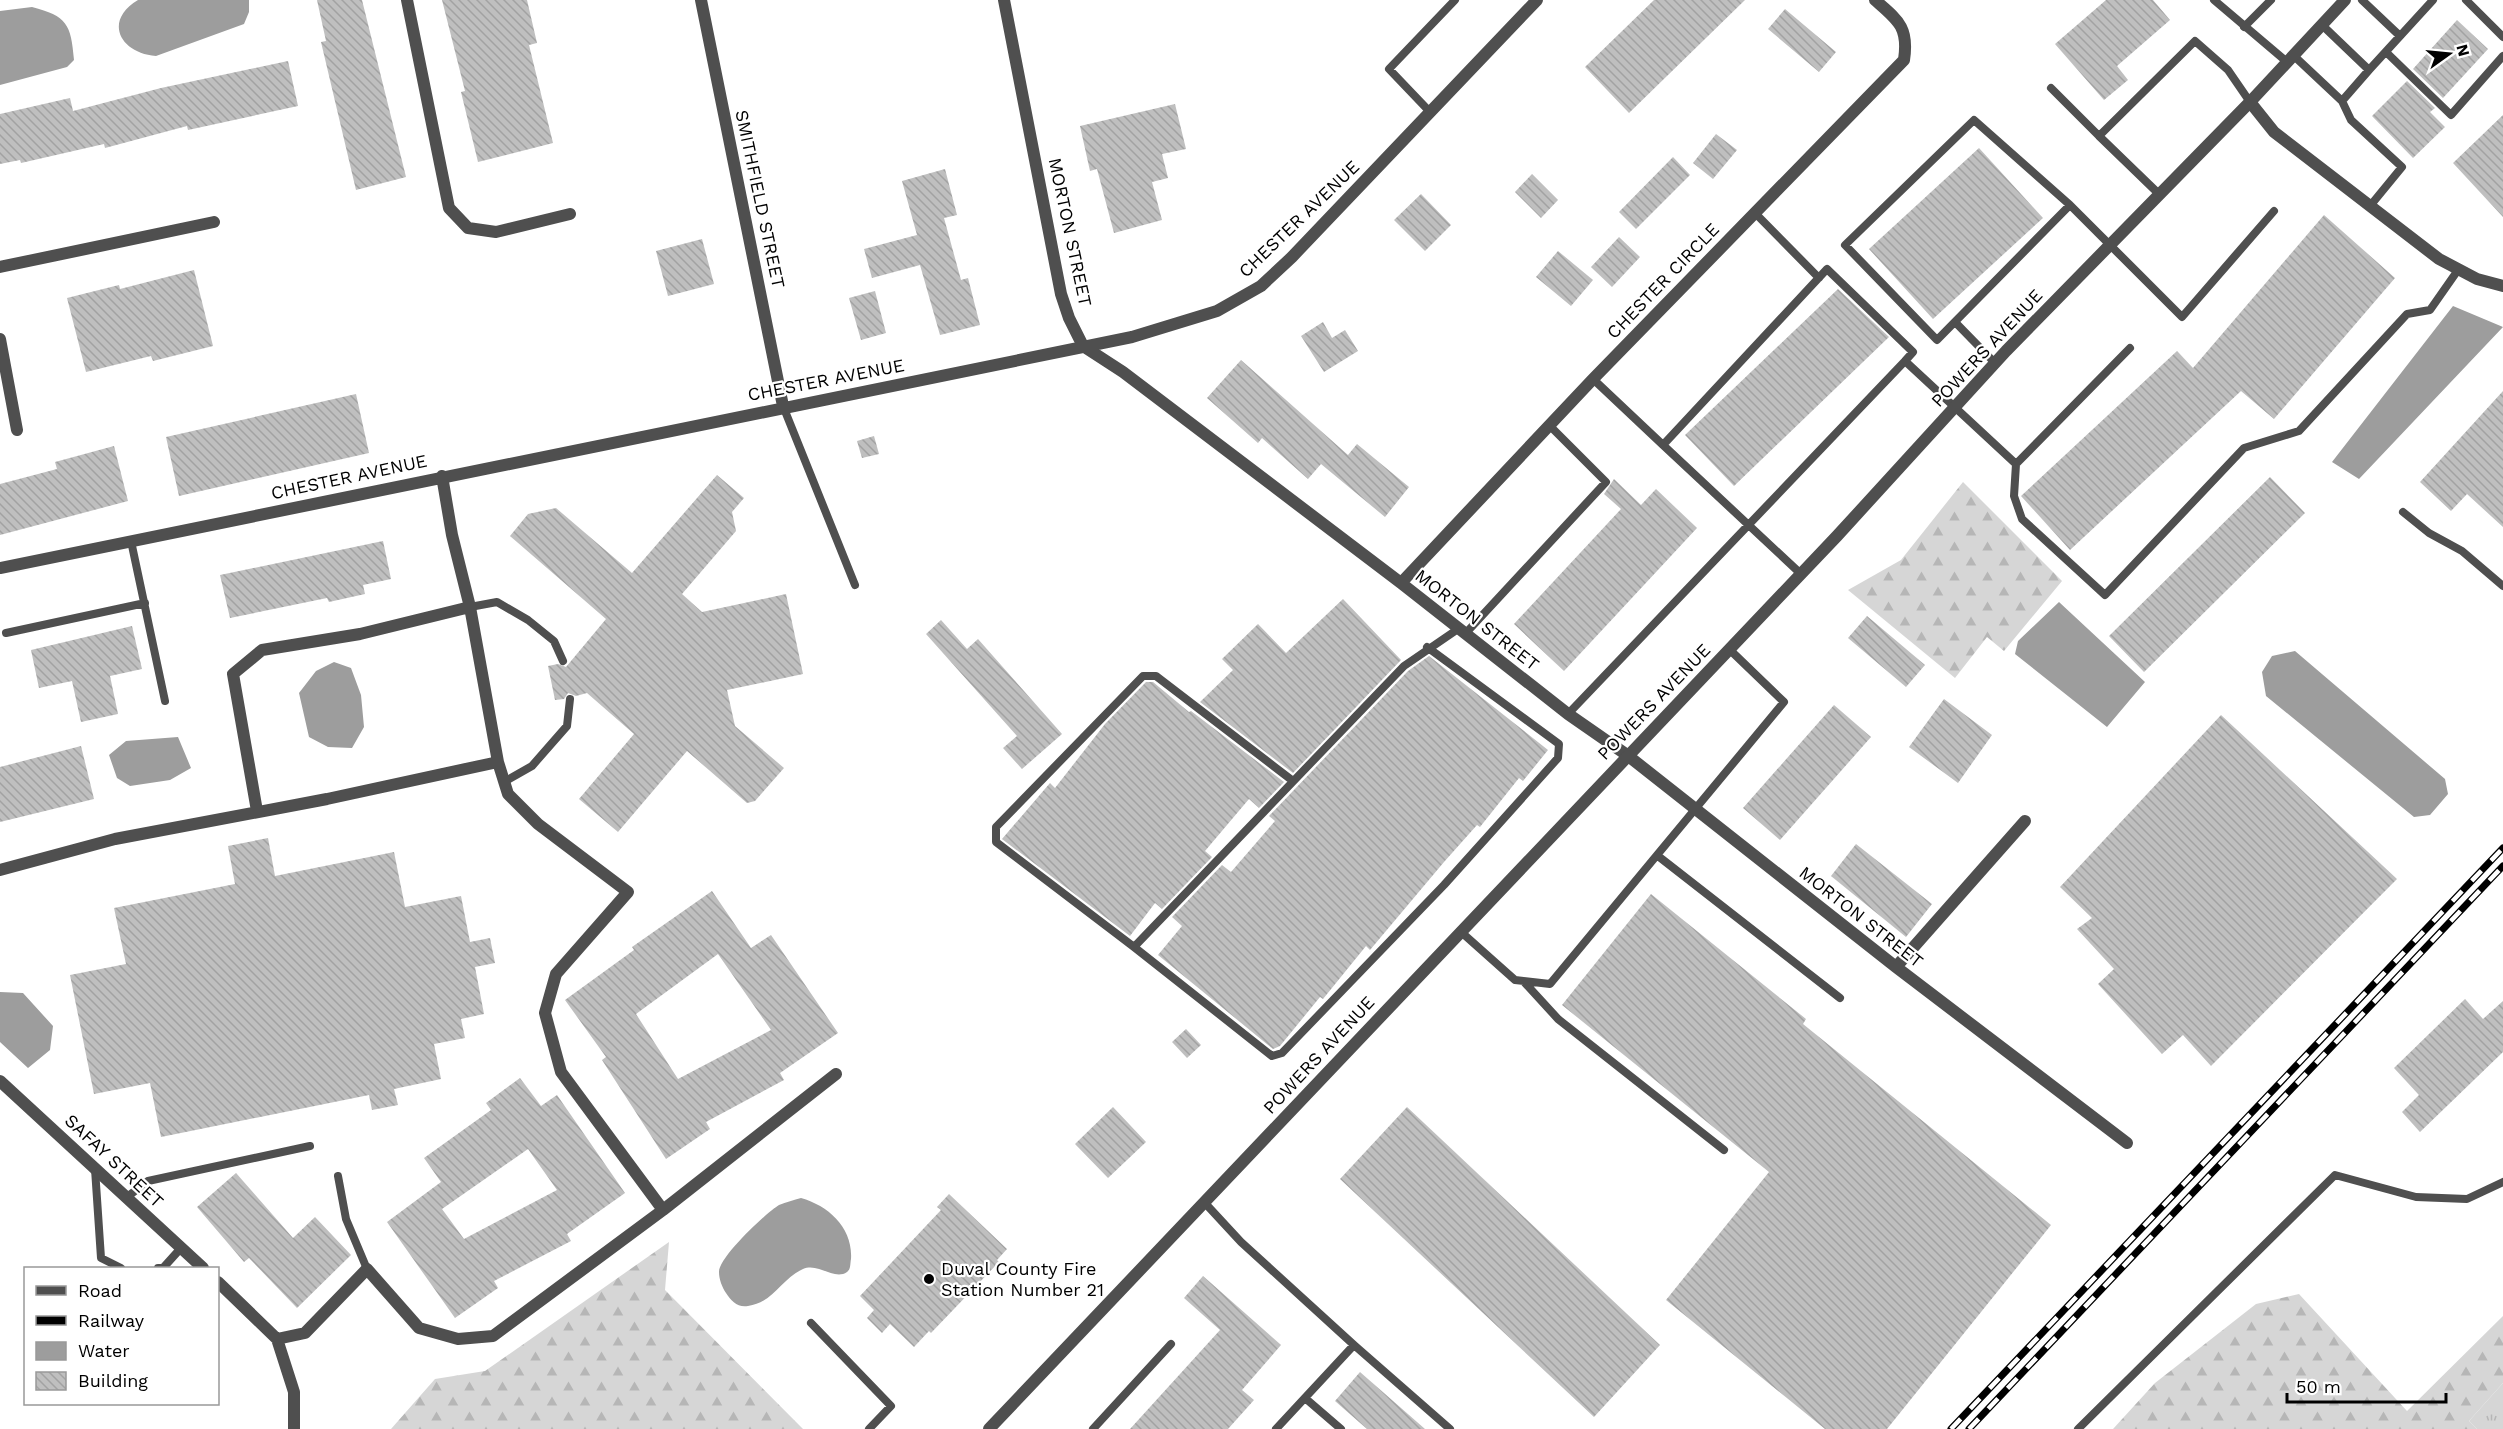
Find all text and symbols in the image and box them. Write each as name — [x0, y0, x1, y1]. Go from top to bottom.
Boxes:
north arrow — [2419, 24, 2479, 84]
text: N — [2452, 42, 2474, 58]
street label: SMITHFIELD STREET — [731, 108, 790, 290]
street label: MORTON STREET — [1044, 156, 1097, 308]
street label: CHESTER AVENUE — [1234, 156, 1363, 281]
street label: CHESTER CIRCLE — [1602, 218, 1723, 343]
street label: POWERS AVENUE — [1927, 284, 2047, 411]
street label: CHESTER AVENUE — [746, 354, 906, 405]
street label: CHESTER AVENUE — [269, 450, 429, 503]
street label: MORTON STREET — [1411, 565, 1544, 675]
street label: POWERS AVENUE — [1593, 639, 1714, 764]
street label: MORTON STREET — [1795, 862, 1928, 972]
street label: POWERS AVENUE — [1259, 991, 1379, 1118]
street label: SAFAY STREET — [61, 1110, 168, 1212]
place label: Duval County Fire Station Number 21 — [941, 1258, 1104, 1300]
legend — [24, 1267, 219, 1405]
marker: Duval County Fire Station Number 21 — [922, 1272, 936, 1286]
text: Road — [78, 1280, 122, 1301]
text: Railway — [78, 1310, 145, 1331]
text: Water — [78, 1340, 130, 1361]
scale bar — [2287, 1366, 2446, 1404]
text: Building — [78, 1370, 148, 1391]
text: 50 m — [2296, 1376, 2341, 1397]

